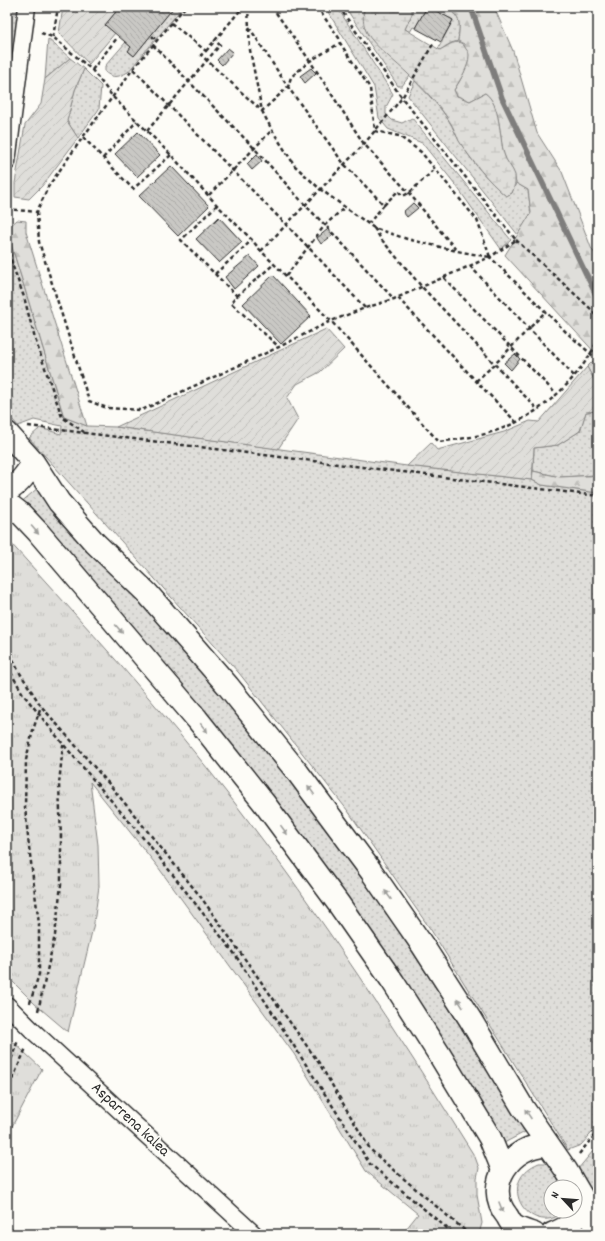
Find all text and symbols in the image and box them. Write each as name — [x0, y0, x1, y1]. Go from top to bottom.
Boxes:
one-way arrow — [31, 524, 40, 535]
one-way arrow — [115, 624, 124, 634]
one-way arrow — [199, 722, 208, 733]
one-way arrow — [307, 785, 315, 795]
one-way arrow — [280, 825, 288, 835]
one-way arrow — [384, 890, 392, 900]
one-way arrow — [456, 998, 464, 1008]
street label: Asparrena kalea — [85, 1077, 175, 1163]
one-way arrow — [524, 1108, 531, 1120]
north arrow — [543, 1179, 583, 1219]
text: N — [547, 1189, 564, 1201]
one-way arrow — [499, 1201, 505, 1213]

